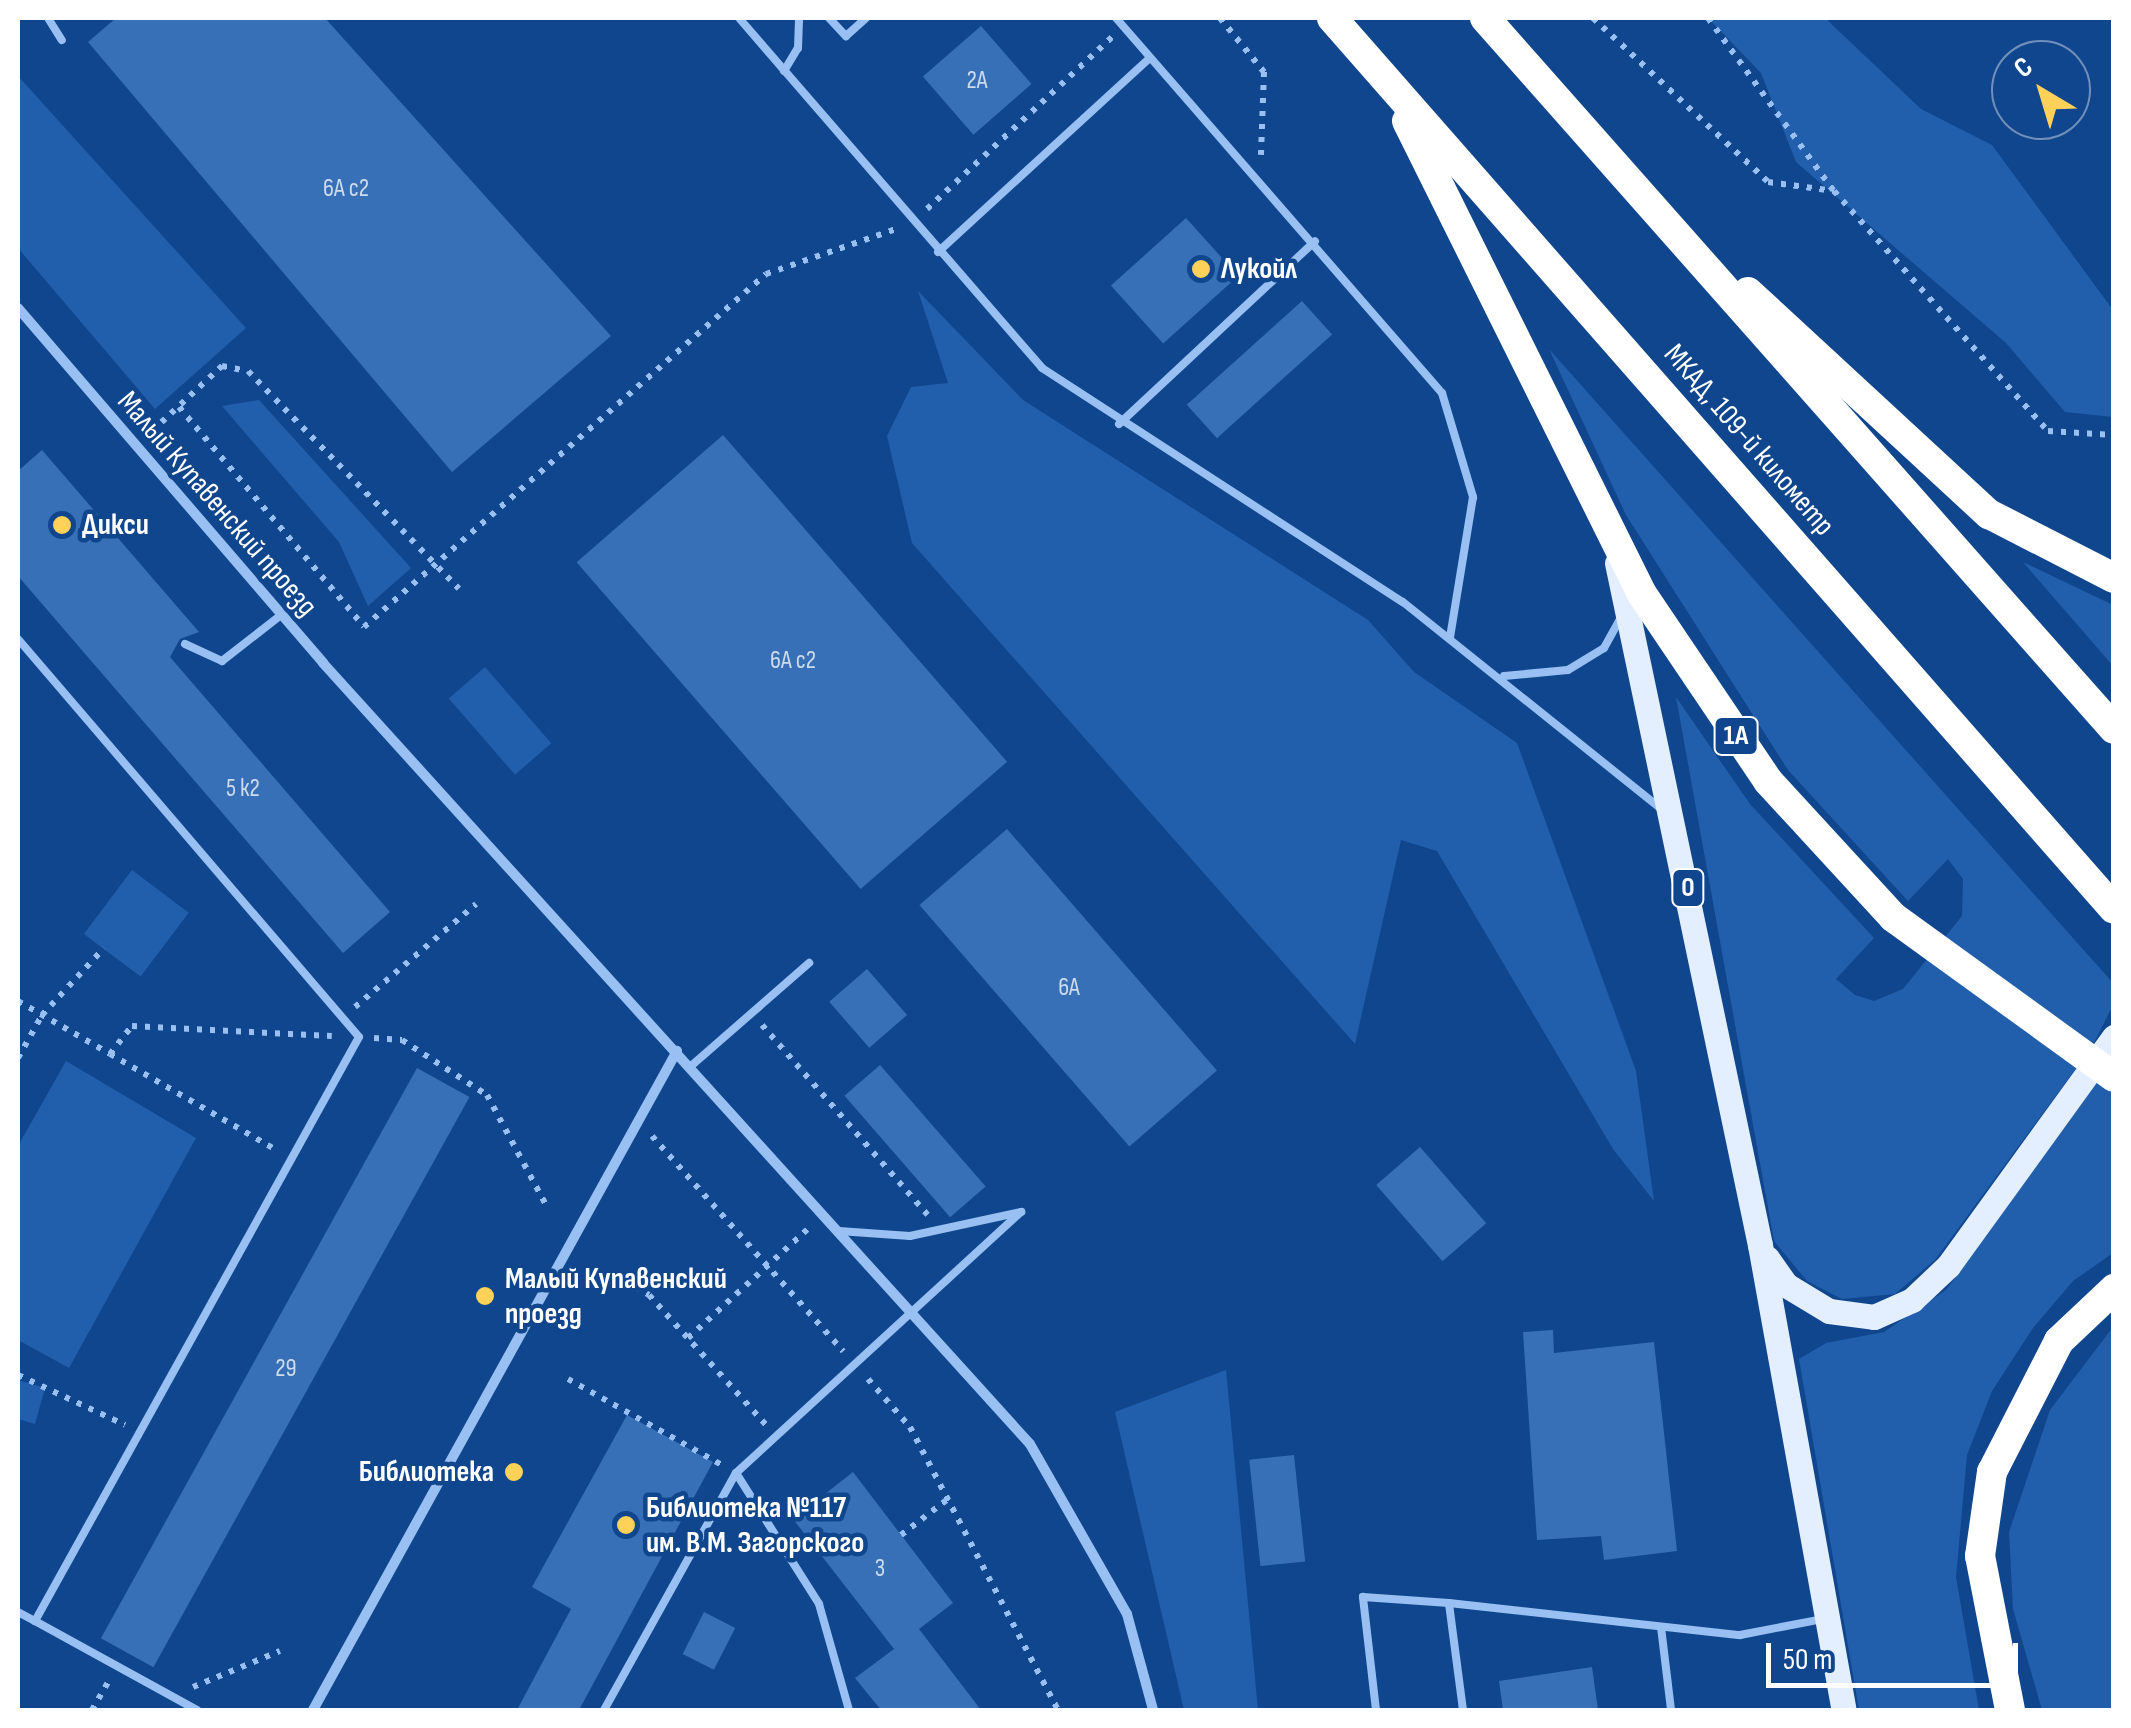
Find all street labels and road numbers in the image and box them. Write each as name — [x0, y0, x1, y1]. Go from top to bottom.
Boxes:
street label: МКАД, 109-й километр — [1656, 337, 1842, 543]
street label: Малый Купавенский проезд — [109, 384, 325, 624]
road number: 1A — [1714, 713, 1758, 759]
road number: 0 — [1670, 865, 1706, 911]

